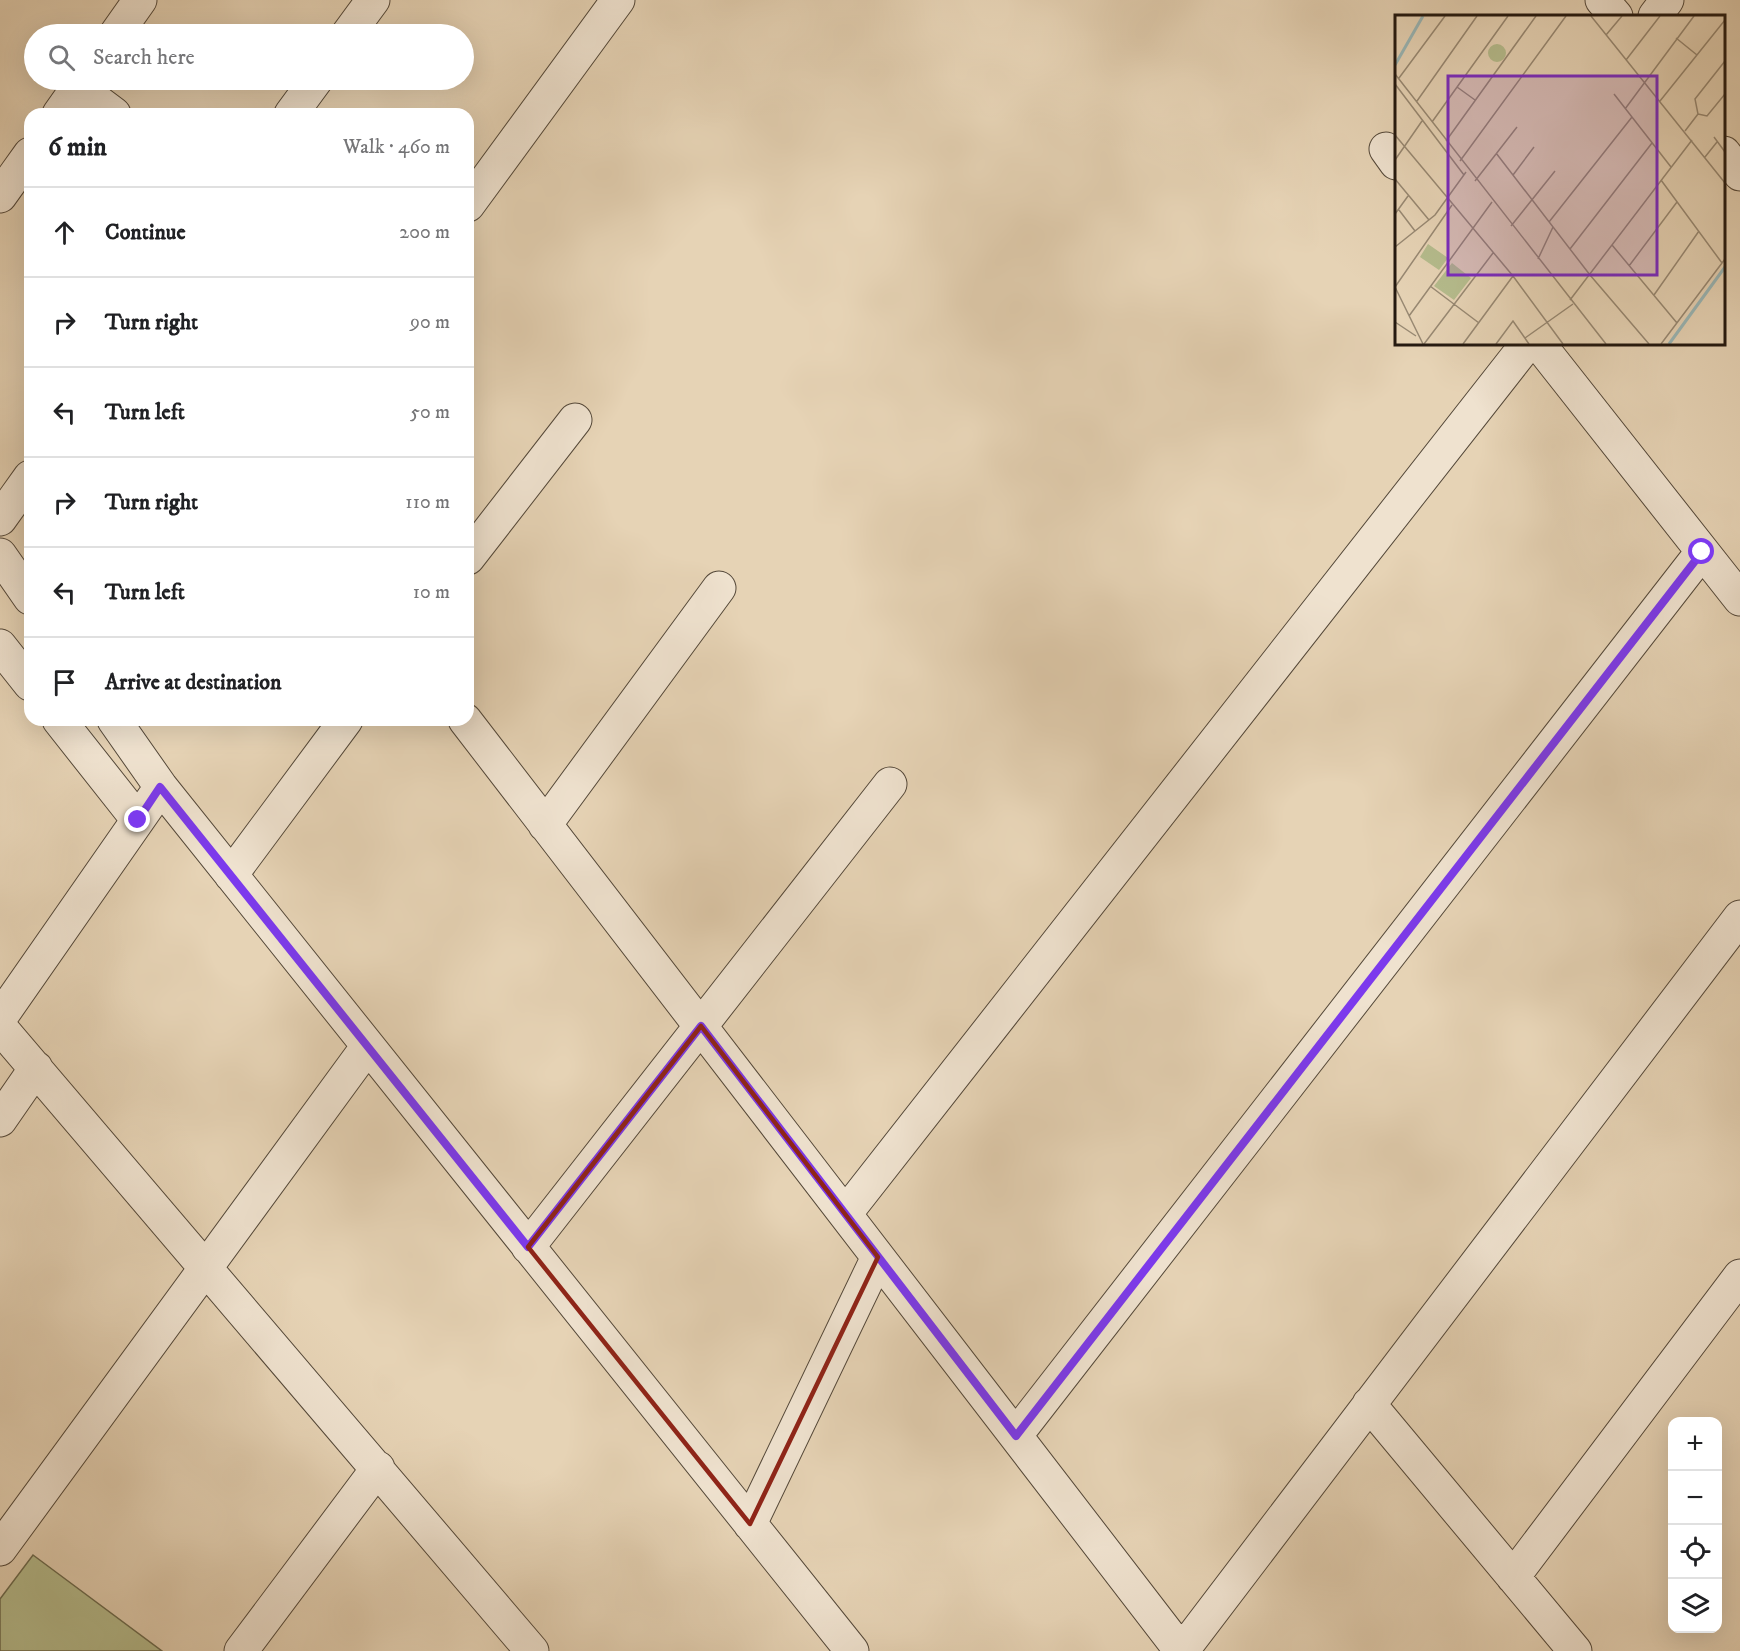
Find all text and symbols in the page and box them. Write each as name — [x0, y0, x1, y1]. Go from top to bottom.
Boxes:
inset map — [1395, 15, 1725, 345]
search box — [24, 24, 474, 90]
icon: search — [45, 41, 78, 74]
text: Search here — [93, 44, 195, 71]
text: 6 min — [48, 131, 107, 164]
text: Walk · 460 m — [343, 135, 450, 160]
icon: ahead — [48, 216, 81, 249]
text: Continue — [105, 219, 186, 246]
text: 200 m — [399, 220, 450, 245]
icon: right — [48, 306, 81, 339]
text: Turn right — [105, 309, 198, 336]
text: 90 m — [410, 310, 450, 335]
icon: left — [48, 396, 81, 429]
text: Turn left — [105, 399, 185, 426]
text: 50 m — [410, 400, 450, 425]
icon: right — [48, 486, 81, 519]
text: Turn right — [105, 489, 198, 516]
text: 110 m — [405, 490, 450, 515]
route start — [1688, 538, 1714, 564]
icon: left — [48, 576, 81, 609]
text: Turn left — [105, 579, 185, 606]
text: 10 m — [413, 580, 450, 605]
icon: arrive — [48, 666, 81, 699]
text: Arrive at destination — [105, 669, 282, 696]
route end — [124, 806, 150, 832]
map controls — [1668, 1417, 1722, 1633]
button: + — [1668, 1417, 1722, 1471]
button: − — [1668, 1471, 1722, 1525]
button: locate — [1668, 1525, 1722, 1579]
button: layers — [1668, 1579, 1722, 1633]

